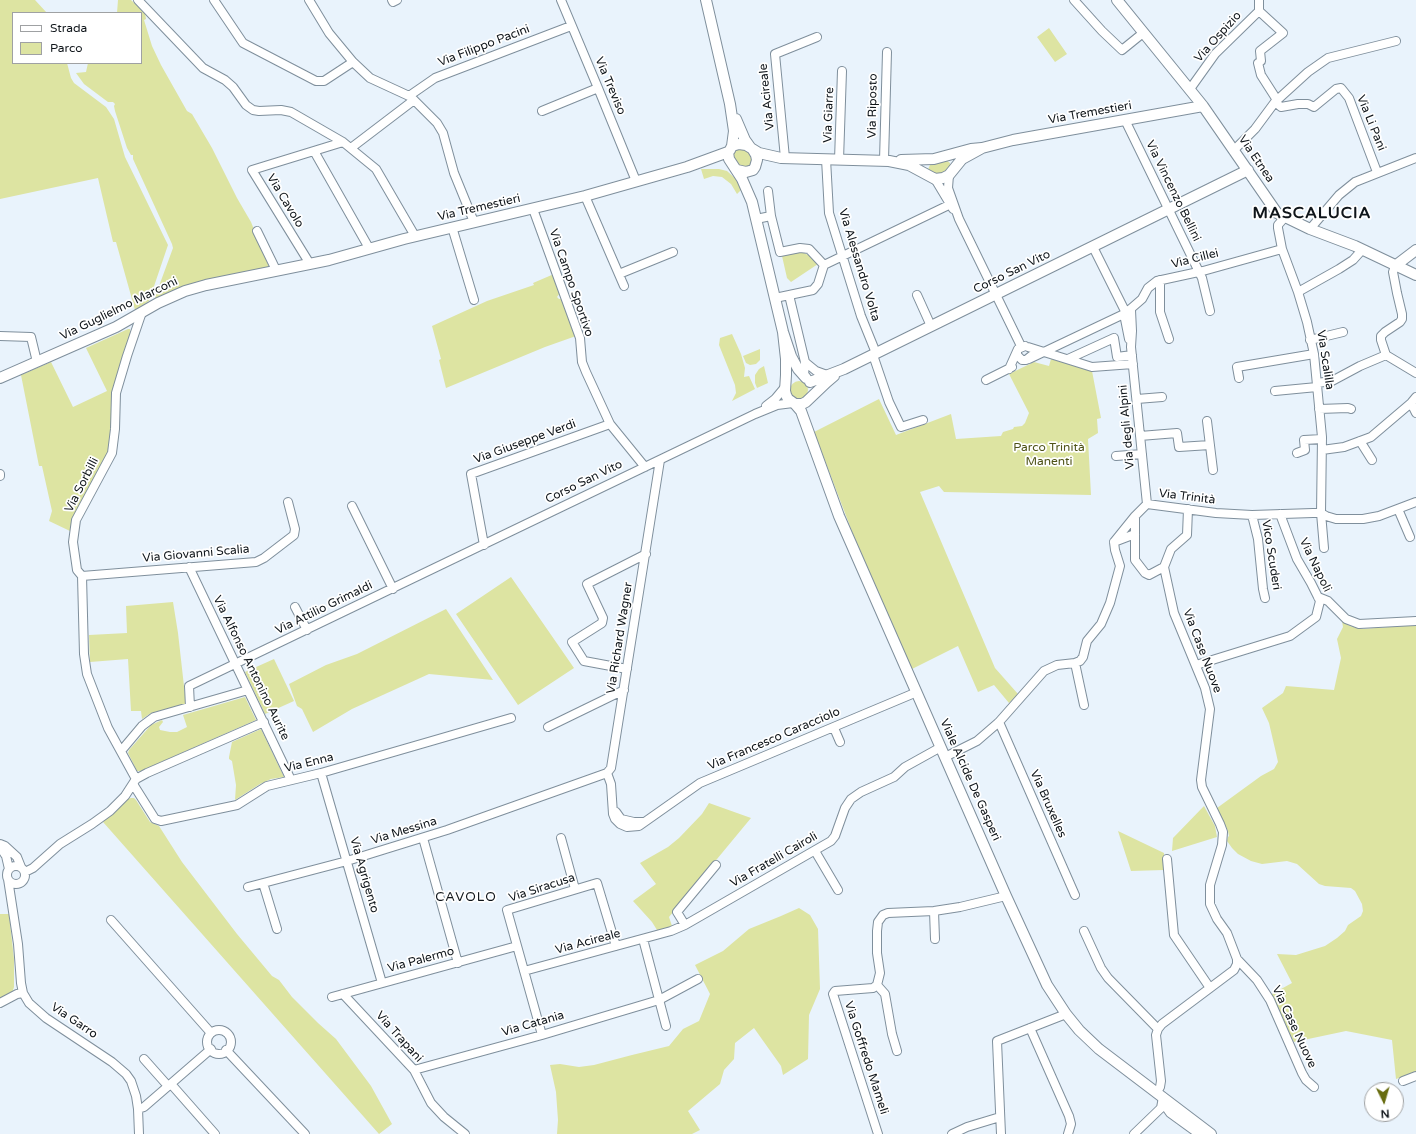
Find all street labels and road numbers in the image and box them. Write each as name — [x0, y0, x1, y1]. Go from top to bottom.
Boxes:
street label: Via Ospizio — [1191, 9, 1245, 65]
street label: Via Filippo Pacini — [436, 22, 532, 70]
street label: Via Treviso — [591, 55, 629, 117]
street label: Via Acireale — [756, 63, 778, 131]
street label: Via Riposto — [865, 73, 881, 139]
street label: Via Giarre — [821, 87, 837, 143]
street label: Via Li Pani — [1353, 93, 1389, 153]
street label: Via Tremestieri — [1047, 99, 1133, 127]
street label: Via Etnea — [1235, 133, 1277, 185]
street label: Via Vincenzo Bellini — [1142, 138, 1204, 244]
street label: Via Cavolo — [263, 172, 307, 230]
street label: Via Tremestieri — [436, 192, 522, 224]
street label: Via Alessandro Volta — [835, 207, 883, 323]
street label: Via Campo Sportivo — [546, 227, 596, 339]
street label: Via Cillei — [1170, 246, 1220, 272]
street label: Corso San Vito — [971, 247, 1053, 297]
street label: Via Guglielmo Marconi — [58, 274, 180, 344]
street label: Via Scalilla — [1313, 329, 1337, 391]
street label: Via degli Alpini — [1116, 384, 1138, 470]
street label: Via Giuseppe Verdi — [472, 417, 578, 467]
street label: Via Sorbilli — [62, 455, 102, 515]
street label: Corso San Vito — [543, 457, 625, 507]
street label: Via Trinità — [1158, 486, 1216, 508]
street label: Vico Scuderi — [1258, 519, 1284, 591]
street label: Via Napoli — [1296, 536, 1334, 594]
street label: Via Giovanni Scalia — [142, 542, 250, 566]
street label: Via Attilio Grimaldi — [273, 578, 375, 638]
street label: Via Richard Wagner — [604, 581, 636, 695]
street label: Via Alfonso Antonino Aurite — [210, 593, 292, 743]
street label: Via Case Nuove — [1179, 607, 1225, 695]
street label: Via Francesco Caracciolo — [706, 705, 842, 773]
street label: Viale Alcide De Gasperi — [937, 717, 1003, 843]
street label: Via Enna — [283, 750, 335, 776]
street label: Via Bruxelles — [1027, 768, 1069, 840]
street label: Via Messina — [369, 814, 439, 848]
street label: Via Fratelli Cairoli — [728, 829, 820, 891]
street label: Via Agrigento — [346, 835, 382, 915]
street label: Via Siracusa — [507, 871, 577, 905]
street label: Via Acireale — [554, 926, 622, 958]
street label: Via Palermo — [386, 944, 456, 976]
street label: Via Case Nuove — [1269, 984, 1319, 1070]
street label: Via Garro — [48, 1000, 100, 1042]
street label: Via Goffredo Mameli — [841, 1000, 891, 1116]
street label: Via Catania — [500, 1008, 566, 1040]
street label: Via Trapani — [372, 1009, 426, 1065]

